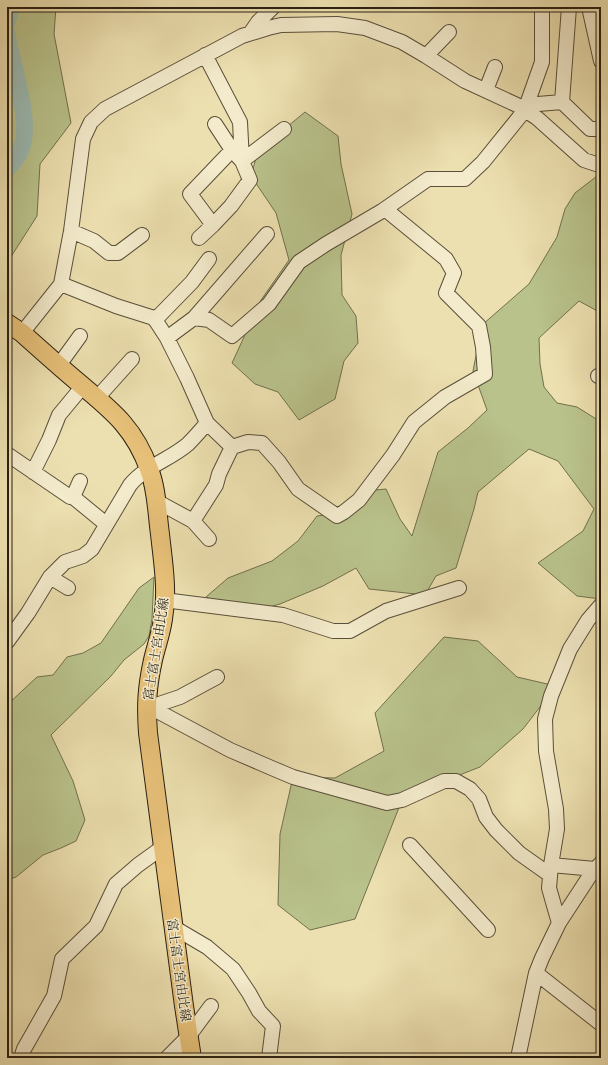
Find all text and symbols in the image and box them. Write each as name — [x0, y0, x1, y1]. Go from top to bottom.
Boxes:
street label: 富士富士宮由比線 — [138, 596, 174, 702]
street label: 富士富士宮由比線 — [162, 917, 196, 1023]

